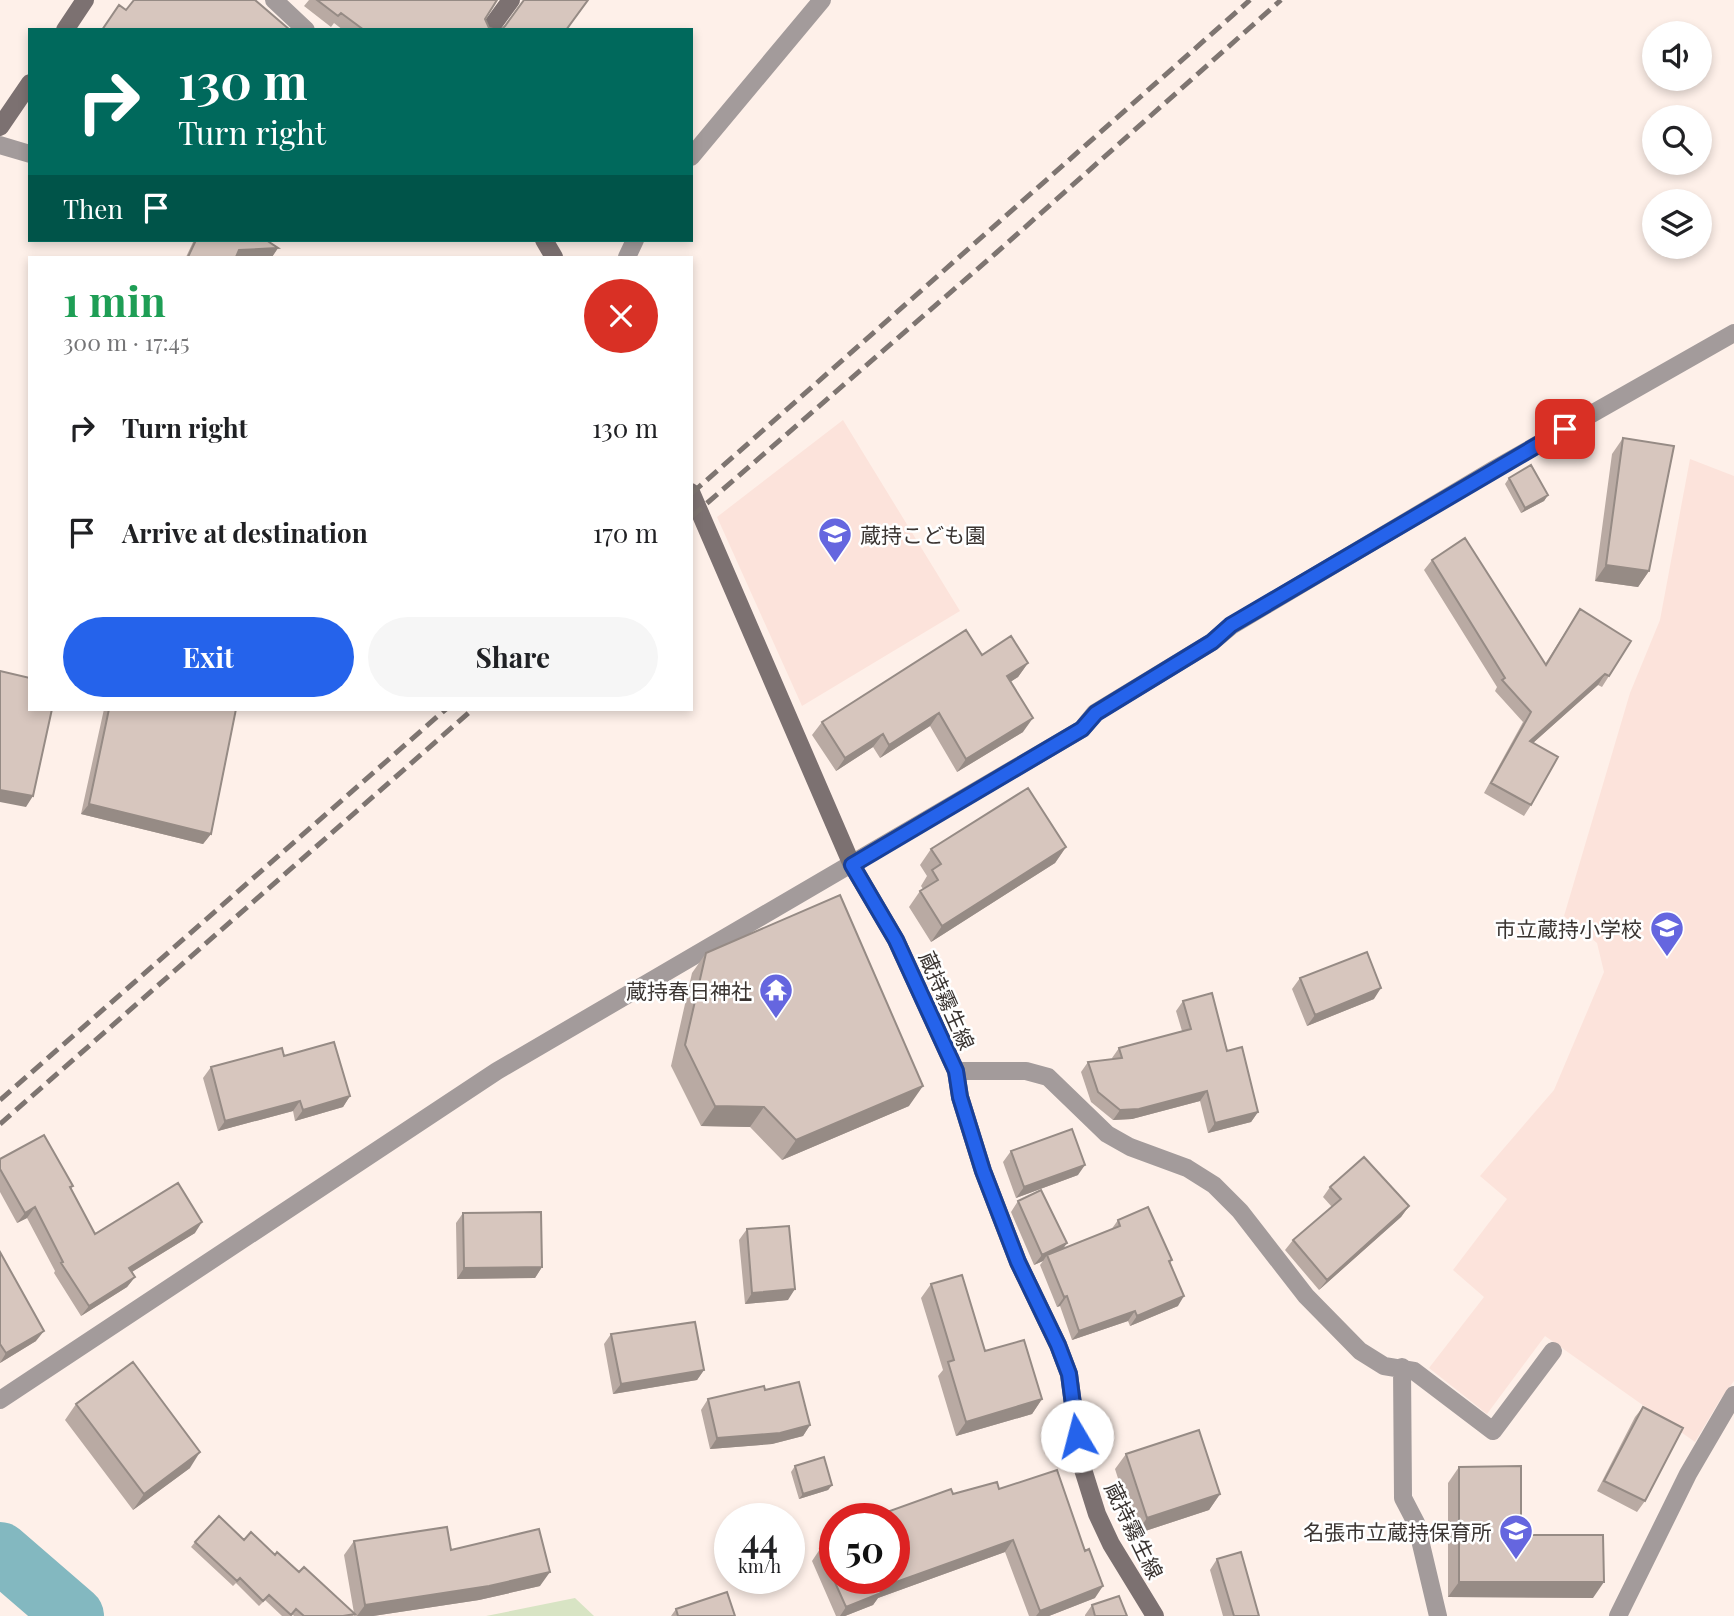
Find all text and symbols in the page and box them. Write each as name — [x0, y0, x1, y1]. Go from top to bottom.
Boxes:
map controls — [1642, 21, 1712, 259]
button: sound — [1642, 21, 1712, 91]
text: 130 m — [178, 47, 308, 112]
icon: right — [63, 56, 154, 147]
button: search — [1642, 105, 1712, 175]
text: Turn right — [178, 110, 326, 153]
icon: arrive — [137, 189, 175, 227]
button: layers — [1642, 189, 1712, 259]
text: Then — [63, 191, 123, 226]
text: 1 min — [63, 272, 166, 328]
button: close — [584, 279, 658, 353]
text: 300 m · 17:45 — [63, 326, 190, 357]
pin — [1535, 399, 1595, 459]
icon: right — [63, 409, 101, 447]
text: Turn right — [122, 410, 248, 445]
text: 130 m — [592, 410, 658, 445]
icon: arrive — [1546, 410, 1584, 448]
icon: arrive — [63, 514, 101, 552]
text: Arrive at destination — [122, 515, 368, 550]
text: 170 m — [593, 515, 658, 550]
school or university icon: 蔵持こども園 — [816, 515, 854, 564]
place label: 蔵持こども園 — [860, 520, 986, 548]
button: Exit — [63, 617, 354, 697]
button: Share — [368, 617, 658, 697]
school or university icon: 市立蔵持小学校 — [1648, 909, 1686, 958]
place label: 市立蔵持小学校 — [1495, 914, 1642, 942]
street label: 蔵持霧生線 — [914, 946, 982, 1054]
temple icon: 蔵持春日神社 — [757, 971, 795, 1020]
place label: 蔵持春日神社 — [626, 976, 752, 1004]
position arrow — [1040, 1399, 1114, 1473]
street label: 蔵持霧生線 — [1099, 1477, 1171, 1583]
speed limit sign: 50 — [819, 1503, 910, 1594]
school or university icon: 名張市立蔵持保育所 — [1497, 1512, 1535, 1561]
text: 44 — [741, 1516, 778, 1563]
place label: 名張市立蔵持保育所 — [1303, 1517, 1492, 1545]
text: km/h — [738, 1554, 781, 1578]

